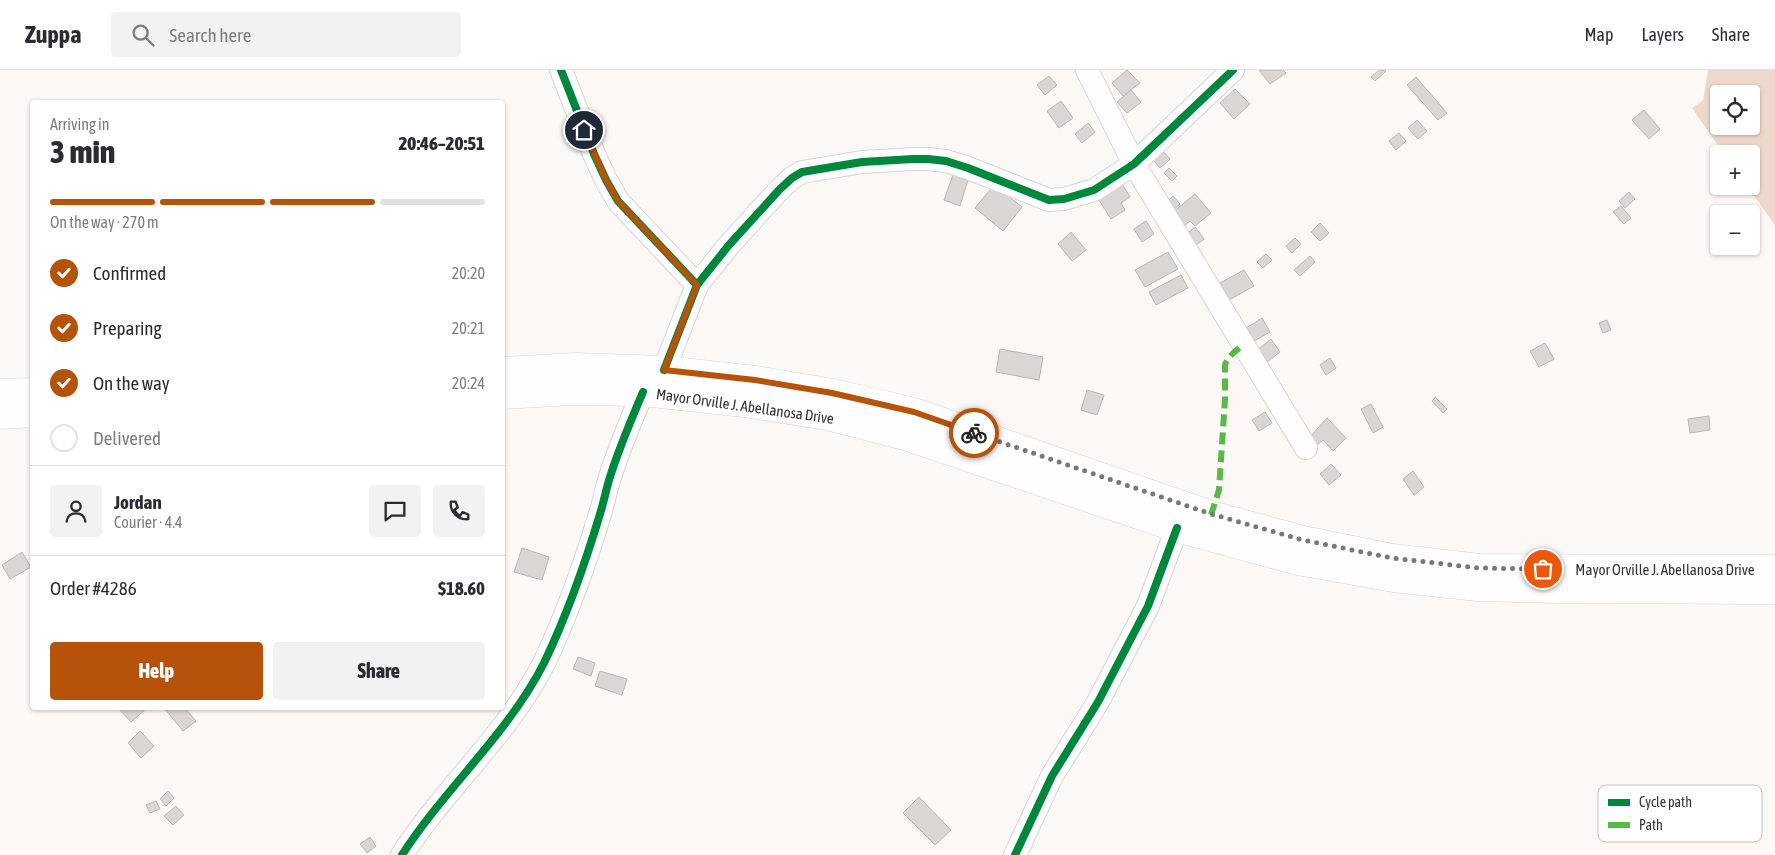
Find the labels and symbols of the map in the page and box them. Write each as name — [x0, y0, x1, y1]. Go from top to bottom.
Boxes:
pin — [563, 109, 605, 151]
street label: Mayor Orville J. Abellanosa Drive — [655, 385, 835, 427]
courier — [949, 408, 999, 458]
pin — [1522, 548, 1564, 590]
street label: Mayor Orville J. Abellanosa Drive — [1575, 561, 1755, 578]
legend — [1598, 785, 1762, 842]
text: Cycle path — [1639, 794, 1692, 810]
text: Path — [1639, 817, 1663, 833]

